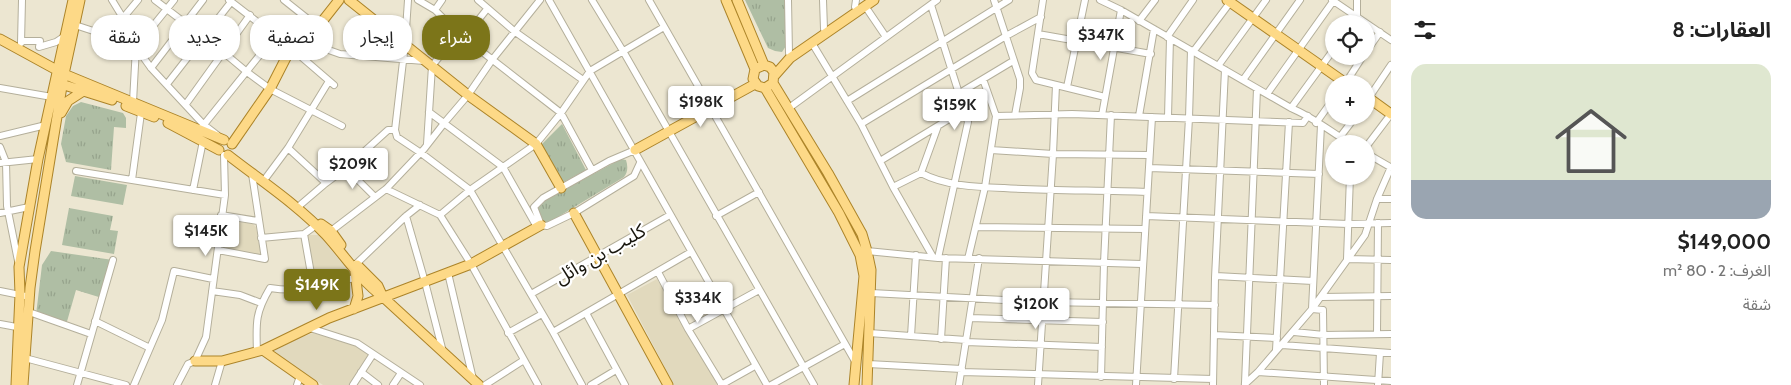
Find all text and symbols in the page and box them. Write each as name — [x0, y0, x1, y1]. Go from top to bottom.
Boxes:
chip: شقة — [91, 15, 159, 60]
chip: جديد — [169, 15, 240, 60]
chip: تصفية — [250, 15, 333, 60]
chip: إيجار — [343, 15, 412, 60]
chip: شراء — [422, 15, 490, 60]
map controls — [1325, 15, 1375, 185]
button: locate — [1325, 15, 1375, 65]
icon: filters — [1411, 16, 1439, 44]
text: العقارات: 8 — [1672, 17, 1771, 42]
pin: $347K — [1066, 18, 1136, 61]
text: $347K — [1078, 25, 1124, 44]
button: + — [1325, 75, 1375, 125]
pin: $198K — [666, 86, 736, 128]
pin: $159K — [920, 88, 990, 131]
text: $198K — [679, 92, 723, 111]
text: $159K — [934, 95, 976, 114]
icon: home — [1546, 96, 1636, 186]
button: − — [1325, 135, 1375, 185]
pin: $209K — [318, 148, 388, 190]
text: $209K — [329, 154, 377, 173]
pin: $145K — [171, 214, 241, 257]
street label: كليب بن وائل — [551, 218, 650, 289]
text: $145K — [184, 221, 228, 240]
text: $149,000 — [1677, 229, 1771, 254]
text: الغرف: 2 · 80 m² — [1663, 261, 1771, 280]
pin: $149K — [282, 268, 352, 311]
text: $149K — [295, 275, 339, 294]
pin: $334K — [663, 282, 733, 324]
text: $334K — [675, 288, 721, 307]
pin: $120K — [1001, 288, 1071, 330]
text: $120K — [1014, 294, 1058, 313]
text: شقة — [1743, 295, 1771, 314]

